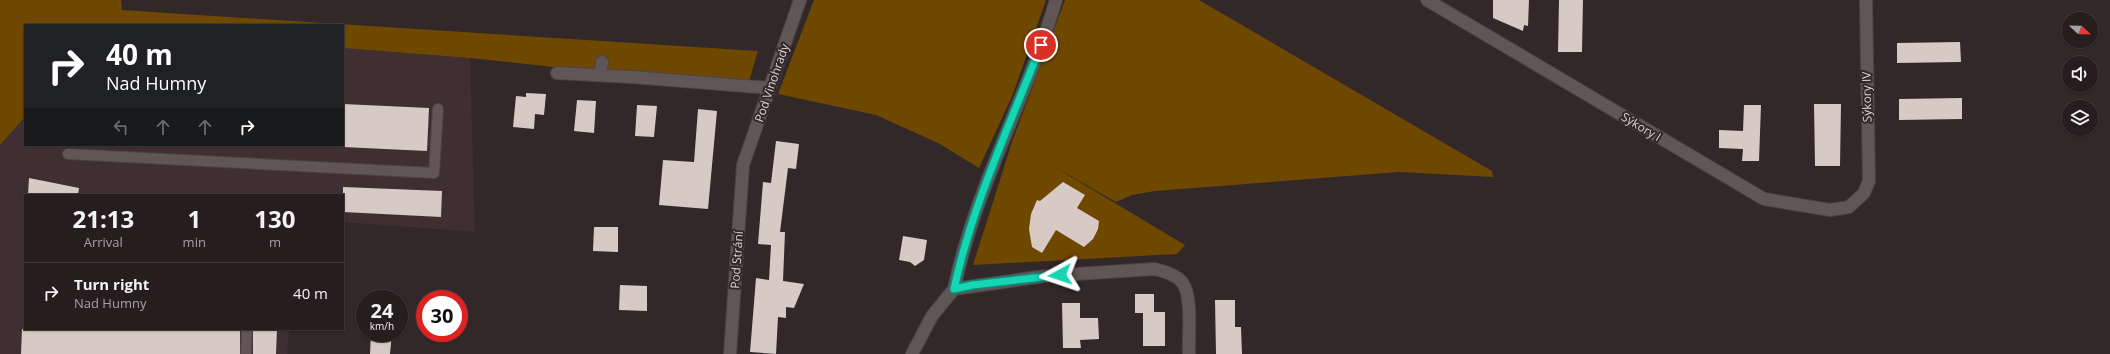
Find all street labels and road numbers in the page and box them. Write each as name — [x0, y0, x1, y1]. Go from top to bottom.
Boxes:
street label: Pod Vinohrady — [750, 40, 793, 124]
street label: Sýkory IV — [1858, 71, 1875, 122]
street label: Sýkory I — [1618, 108, 1664, 145]
street label: Pod Strání — [726, 230, 747, 289]

